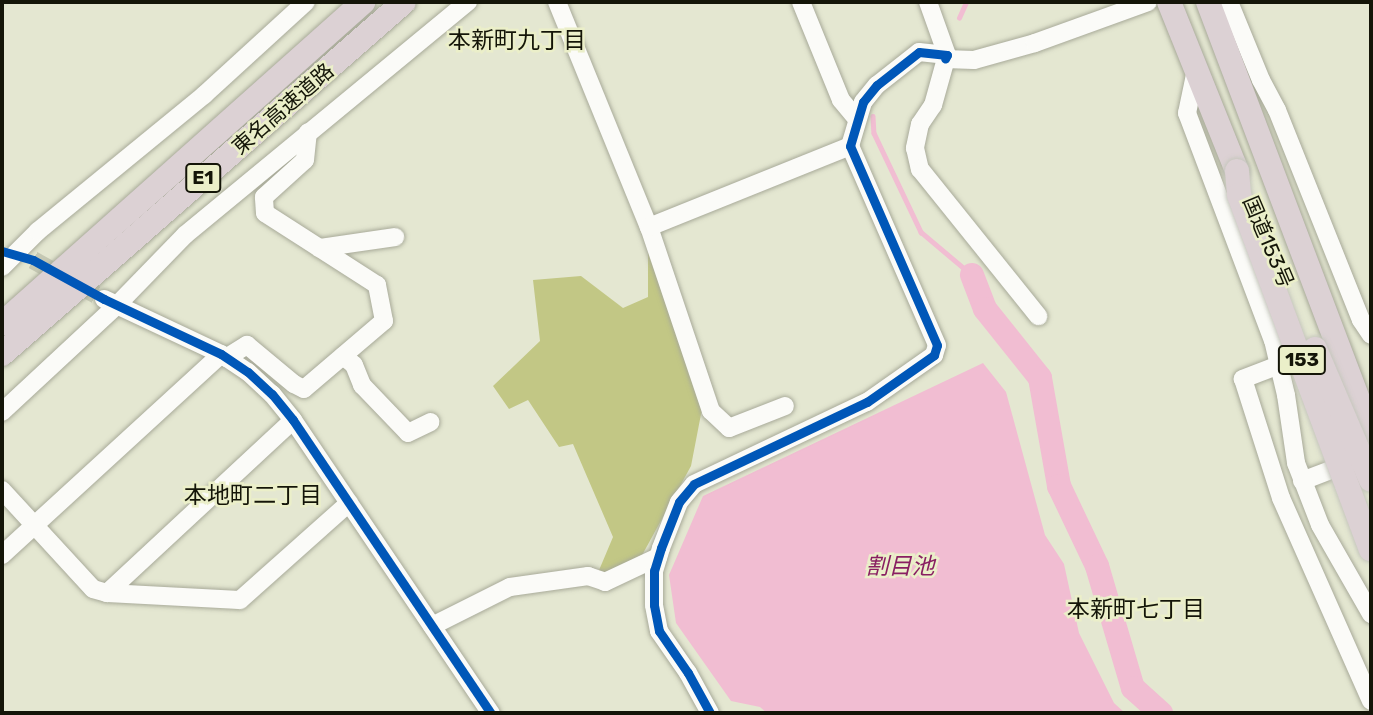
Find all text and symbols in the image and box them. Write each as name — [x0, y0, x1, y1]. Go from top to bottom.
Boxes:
district label: 本新町九丁目 — [448, 26, 586, 54]
street label: 東名高速道路 — [227, 58, 339, 160]
road number: E1 — [184, 162, 222, 194]
street label: 国道153号 — [1237, 192, 1299, 292]
road number: 153 — [1278, 344, 1326, 376]
district label: 本地町二丁目 — [184, 481, 322, 509]
water label: 割目池 — [866, 552, 934, 580]
district label: 本新町七丁目 — [1067, 595, 1205, 623]

